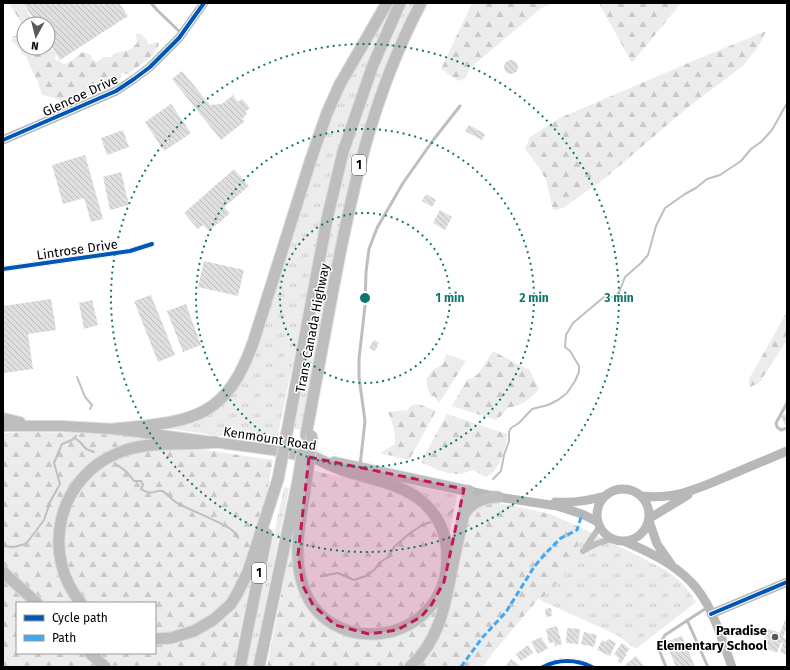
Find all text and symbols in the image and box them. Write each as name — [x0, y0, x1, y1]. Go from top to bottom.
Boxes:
north arrow — [16, 16, 56, 56]
text: N — [30, 39, 39, 52]
street label: Glencoe Drive — [40, 71, 120, 119]
road number: 1 — [352, 155, 366, 175]
street label: Lintrose Drive — [36, 236, 119, 263]
street label: Trans Canada Highway — [293, 261, 333, 394]
centre of rings — [358, 291, 372, 305]
text: 1 min — [436, 291, 464, 305]
text: 2 min — [519, 291, 549, 305]
text: 3 min — [603, 291, 634, 305]
street label: Kenmount Road — [222, 424, 318, 453]
road number: 1 — [252, 563, 266, 583]
legend — [16, 602, 156, 654]
text: Cycle path — [52, 611, 108, 625]
place label: Paradise Elementary School — [656, 623, 767, 653]
text: Path — [52, 631, 76, 645]
marker: Paradise Elementary School — [770, 632, 780, 642]

